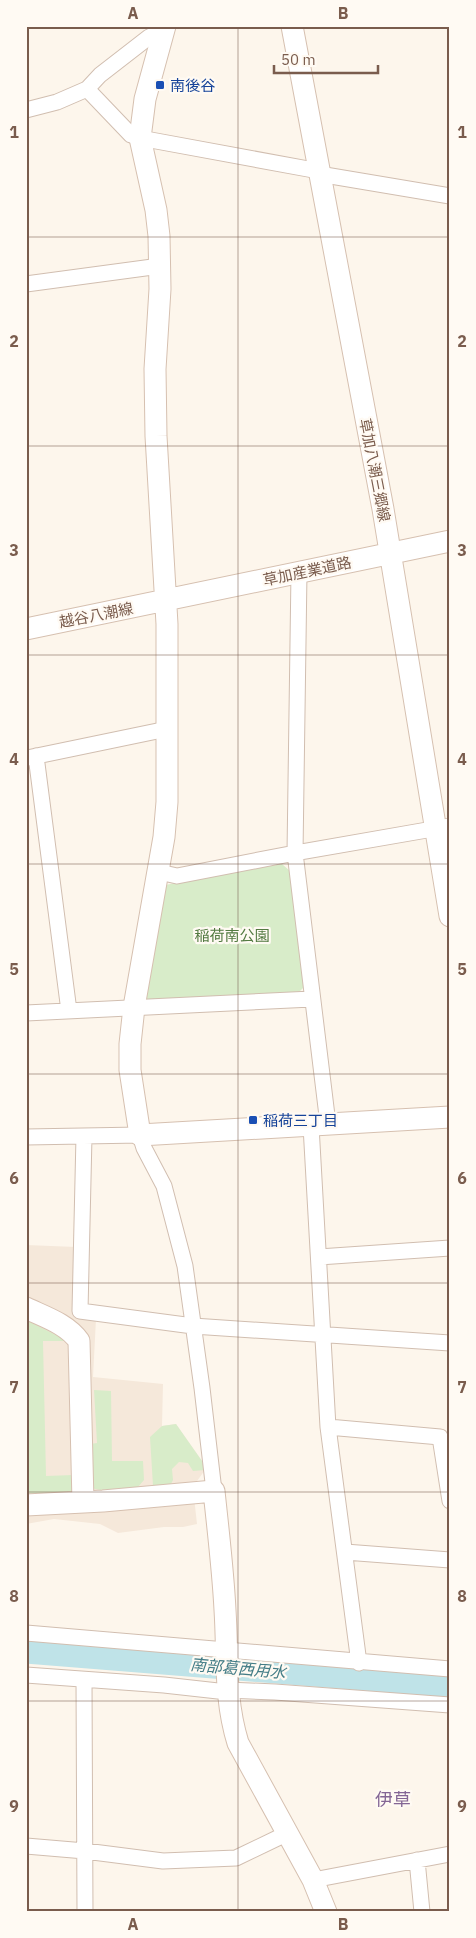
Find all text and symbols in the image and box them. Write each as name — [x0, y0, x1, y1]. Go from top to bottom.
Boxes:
text: A — [128, 3, 139, 23]
text: B — [338, 3, 349, 23]
scale bar — [274, 42, 377, 74]
text: 50 m — [281, 50, 316, 69]
place label: 南後谷 — [170, 76, 215, 95]
marker: 南後谷 — [154, 79, 166, 91]
text: 1 — [9, 122, 19, 142]
text: 1 — [457, 122, 467, 142]
text: 2 — [9, 331, 19, 351]
text: 2 — [457, 331, 467, 351]
street label: 草加八潮三郷線 — [356, 417, 394, 523]
text: 3 — [9, 540, 19, 560]
text: 3 — [457, 540, 467, 560]
street label: 草加産業道路 — [261, 552, 353, 590]
street label: 越谷八潮線 — [56, 599, 135, 632]
text: 4 — [9, 749, 19, 769]
text: 4 — [457, 749, 467, 769]
park label: 稲荷南公園 — [194, 926, 270, 945]
text: 5 — [9, 959, 19, 979]
text: 5 — [457, 959, 467, 979]
place label: 稲荷三丁目 — [263, 1111, 338, 1130]
marker: 稲荷三丁目 — [247, 1114, 259, 1126]
text: 6 — [9, 1168, 19, 1188]
text: 6 — [457, 1168, 467, 1188]
text: 7 — [9, 1377, 19, 1397]
text: 7 — [457, 1377, 467, 1397]
text: 8 — [9, 1586, 19, 1606]
text: 8 — [457, 1586, 467, 1606]
water label: 南部葛西用水 — [189, 1654, 289, 1682]
district label: 伊草 — [375, 1788, 411, 1811]
text: 9 — [9, 1796, 19, 1816]
text: 9 — [457, 1796, 467, 1816]
text: A — [128, 1914, 139, 1934]
text: B — [338, 1914, 349, 1934]

